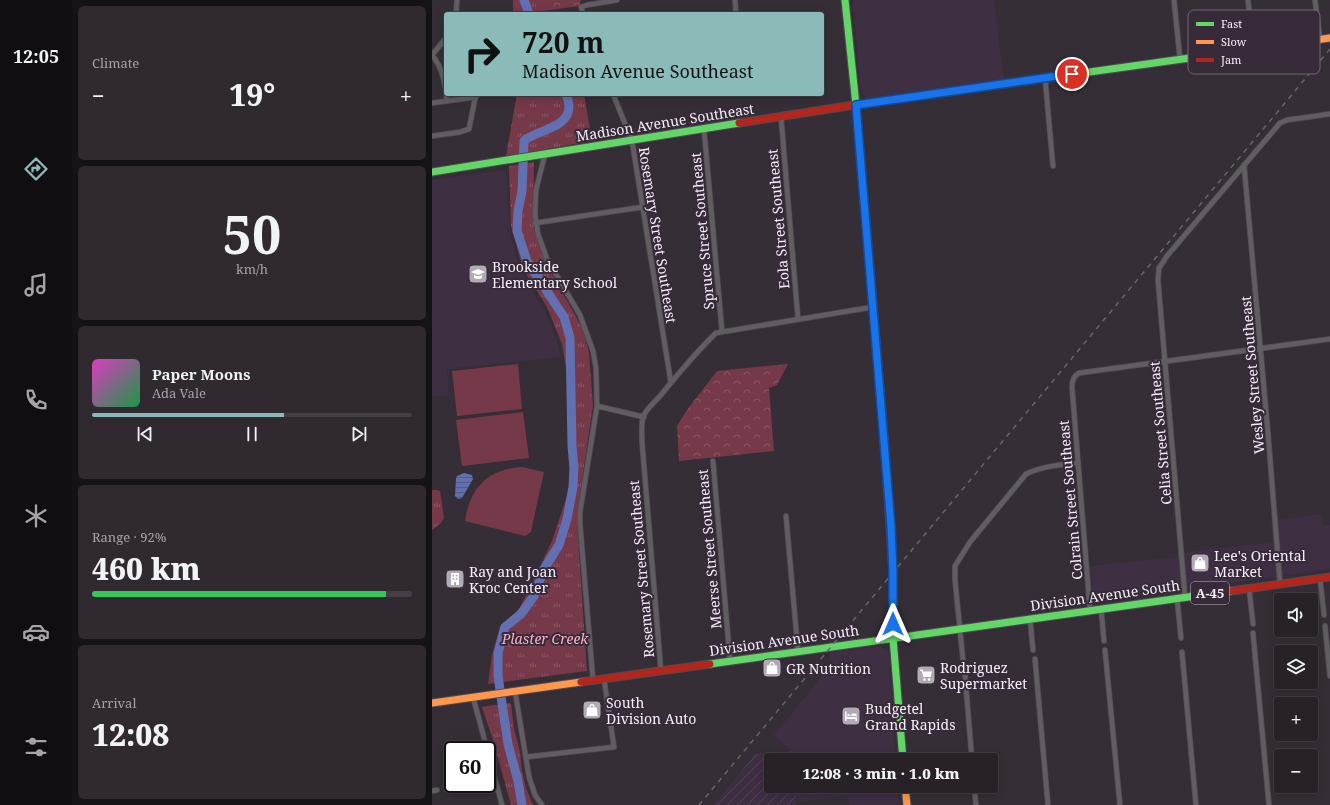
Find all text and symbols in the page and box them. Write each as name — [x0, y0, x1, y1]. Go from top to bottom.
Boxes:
legend — [1188, 10, 1320, 74]
text: Fast — [1221, 16, 1242, 31]
text: 720 m — [522, 23, 604, 61]
icon: right — [456, 28, 508, 80]
text: Slow — [1221, 34, 1247, 49]
text: 12:05 — [13, 44, 59, 68]
text: Jam — [1220, 52, 1242, 67]
text: Climate — [92, 54, 139, 72]
pin — [1055, 57, 1089, 91]
text: Madison Avenue Southeast — [522, 59, 753, 83]
icon: arrive — [1061, 63, 1083, 85]
text: 19° — [229, 74, 275, 115]
text: − — [92, 80, 105, 110]
text: + — [400, 80, 412, 110]
street label: Madison Avenue Southeast — [575, 99, 755, 145]
street label: Rosemary Street Southeast — [635, 146, 681, 324]
street label: Eola Street Southeast — [762, 148, 794, 290]
street label: Spruce Street Southeast — [686, 152, 718, 310]
icon: directions — [22, 155, 50, 183]
text: 50 — [223, 198, 281, 269]
place label: Brookside Elementary School — [492, 257, 618, 292]
text: km/h — [236, 260, 268, 278]
school or university icon: Brookside Elementary School — [467, 263, 489, 285]
icon: music — [22, 271, 50, 299]
street label: Wesley Street Southeast — [1236, 295, 1268, 455]
street label: Celia Street Southeast — [1144, 360, 1176, 506]
text: Paper Moons — [152, 364, 251, 384]
text: Ada Vale — [152, 384, 206, 402]
icon: phone — [22, 386, 50, 414]
street label: Colrain Street Southeast — [1054, 419, 1086, 581]
icon: previous — [134, 423, 156, 445]
icon: pause — [241, 423, 263, 445]
icon: next — [348, 423, 370, 445]
street label: Meerse Street Southeast — [693, 468, 725, 629]
street label: Rosemary Street Southeast — [624, 479, 658, 659]
icon: climate — [22, 502, 50, 530]
text: Range · 92% — [92, 528, 166, 546]
place label: Lee's Oriental Market — [1214, 546, 1307, 581]
text: 460 km — [92, 548, 201, 589]
shop icon: Lee's Oriental Market — [1189, 552, 1211, 574]
place label: Ray and Joan Kroc Center — [469, 562, 556, 597]
building icon: Ray and Joan Kroc Center — [444, 568, 466, 590]
street label: Division Avenue South — [1029, 575, 1181, 615]
road number: A-45 — [1191, 582, 1229, 604]
map controls — [1274, 593, 1318, 793]
button: sound — [1274, 593, 1318, 637]
position arrow — [872, 603, 914, 645]
icon: car — [22, 618, 50, 646]
street label: Division Avenue South — [708, 620, 860, 660]
park label: Plaster Creek — [501, 629, 589, 648]
button: layers — [1274, 645, 1318, 689]
shop icon: GR Nutrition — [761, 657, 783, 679]
place label: Rodriguez Supermarket — [940, 658, 1027, 693]
place label: GR Nutrition — [786, 659, 871, 678]
supermarket icon: Rodriguez Supermarket — [915, 664, 937, 686]
place label: South Division Auto — [606, 693, 696, 728]
text: Arrival — [92, 694, 136, 712]
button: + — [1274, 697, 1318, 741]
shop icon: South Division Auto — [581, 699, 603, 721]
place label: Budgetel Grand Rapids — [865, 699, 956, 734]
hotel icon: Budgetel Grand Rapids — [840, 705, 862, 727]
text: 12:08 — [92, 714, 169, 755]
icon: filters — [22, 733, 50, 761]
speed limit sign: 60 — [444, 741, 496, 793]
button: − — [1274, 749, 1318, 793]
text: 12:08 · 3 min · 1.0 km — [802, 763, 960, 783]

